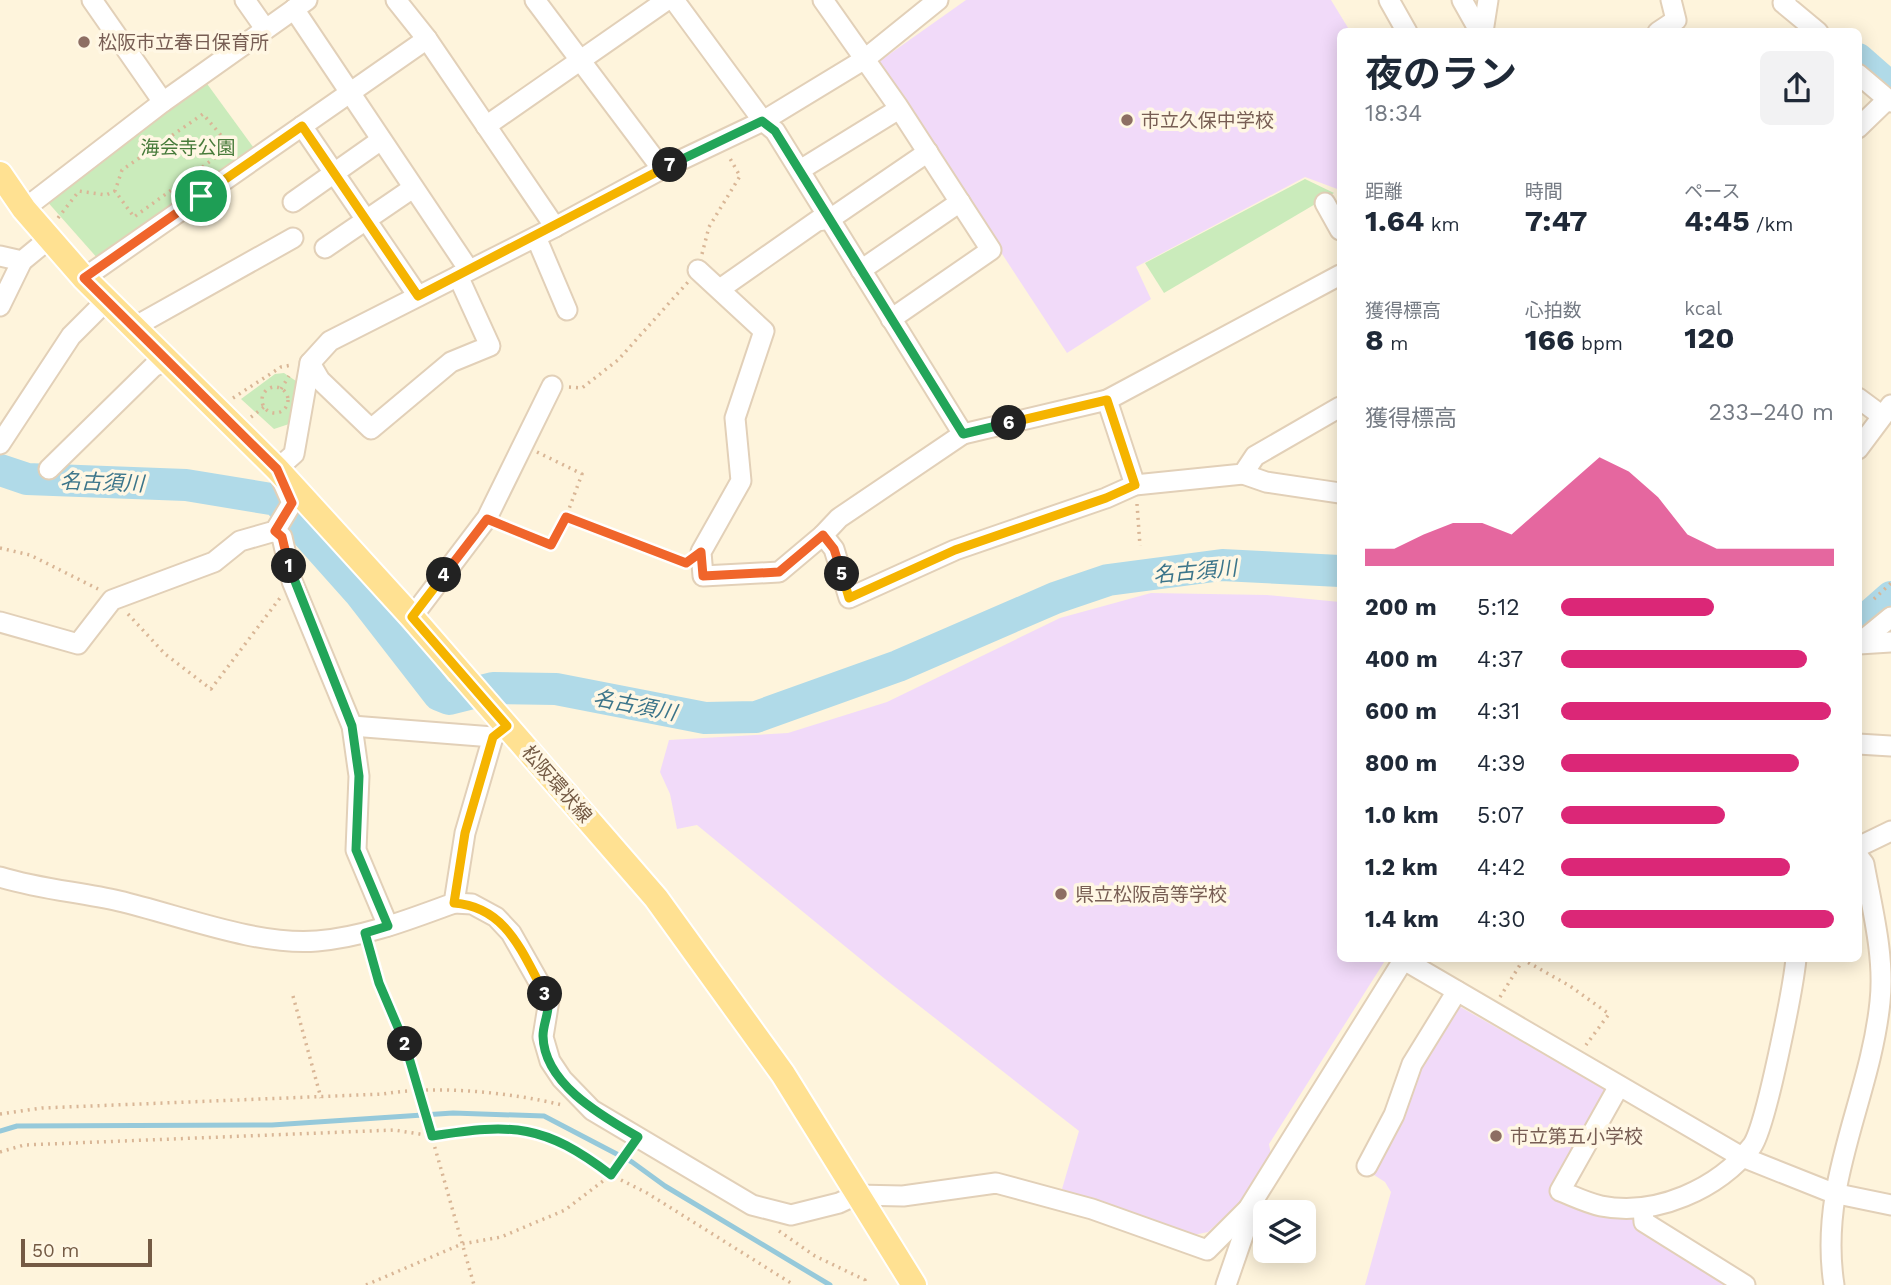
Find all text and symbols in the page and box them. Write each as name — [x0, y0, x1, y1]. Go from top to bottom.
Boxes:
place label: 松阪市立春日保育所 — [98, 31, 269, 54]
marker: 松阪市立春日保育所 — [76, 34, 92, 50]
button: share — [1760, 51, 1834, 125]
text: 夜のラン — [1365, 52, 1517, 96]
text: 18:34 — [1365, 100, 1422, 127]
place label: 市立久保中学校 — [1141, 109, 1274, 132]
marker: 市立久保中学校 — [1119, 112, 1135, 128]
park label: 海会寺公園 — [140, 136, 236, 159]
pin: 7 — [652, 148, 688, 182]
text: 7 — [664, 153, 675, 176]
pin — [171, 166, 231, 226]
icon: arrive — [182, 177, 220, 215]
text: 距離 — [1365, 180, 1403, 203]
text: 時間 — [1525, 180, 1563, 203]
text: ペース — [1684, 180, 1740, 203]
text: 1.64 — [1365, 203, 1424, 238]
text: 7:47 — [1525, 203, 1588, 238]
text: 4:45 — [1684, 203, 1750, 238]
text: km — [1424, 213, 1460, 236]
text: /km — [1750, 213, 1793, 236]
text: kcal — [1684, 297, 1722, 320]
text: 獲得標高 — [1365, 299, 1441, 322]
text: 心拍数 — [1525, 299, 1582, 322]
text: 120 — [1684, 320, 1734, 355]
text: 8 — [1365, 322, 1384, 357]
text: 166 — [1525, 322, 1575, 357]
text: m — [1384, 332, 1408, 355]
text: bpm — [1575, 332, 1623, 355]
text: 233–240 m — [1709, 399, 1834, 426]
text: 獲得標高 — [1365, 405, 1457, 432]
pin: 6 — [992, 406, 1026, 440]
text: 6 — [1003, 411, 1014, 434]
water label: 名古須川 — [60, 468, 146, 496]
pin: 1 — [272, 548, 306, 584]
text: 1 — [284, 554, 293, 577]
water label: 名古須川 — [1152, 555, 1240, 587]
pin: 5 — [824, 556, 860, 592]
pin: 4 — [426, 558, 462, 592]
text: 5 — [836, 562, 847, 585]
text: 4 — [437, 563, 450, 586]
text: 200 m — [1365, 594, 1437, 621]
text: 5:12 — [1477, 594, 1520, 621]
text: 400 m — [1365, 646, 1438, 673]
text: 4:37 — [1477, 646, 1523, 673]
water label: 名古須川 — [591, 685, 681, 726]
text: 600 m — [1365, 698, 1437, 725]
text: 4:31 — [1477, 698, 1520, 725]
street label: 松阪環状線 — [517, 741, 597, 827]
text: 800 m — [1365, 750, 1437, 777]
text: 4:39 — [1477, 750, 1525, 777]
text: 1.0 km — [1365, 802, 1439, 829]
text: 5:07 — [1477, 802, 1524, 829]
text: 1.2 km — [1365, 854, 1438, 881]
text: 4:42 — [1477, 854, 1525, 881]
place label: 県立松阪高等学校 — [1075, 883, 1227, 906]
marker: 県立松阪高等学校 — [1053, 886, 1069, 902]
text: 1.4 km — [1365, 906, 1439, 933]
text: 4:30 — [1477, 906, 1526, 933]
pin: 3 — [528, 976, 562, 1012]
text: 3 — [539, 982, 550, 1005]
pin: 2 — [388, 1026, 422, 1062]
text: 2 — [399, 1032, 410, 1055]
place label: 市立第五小学校 — [1510, 1125, 1643, 1148]
marker: 市立第五小学校 — [1488, 1128, 1504, 1144]
map controls — [1253, 1200, 1316, 1263]
button: layers — [1253, 1200, 1316, 1263]
scale bar — [21, 1236, 152, 1268]
text: 50 m — [32, 1239, 79, 1262]

